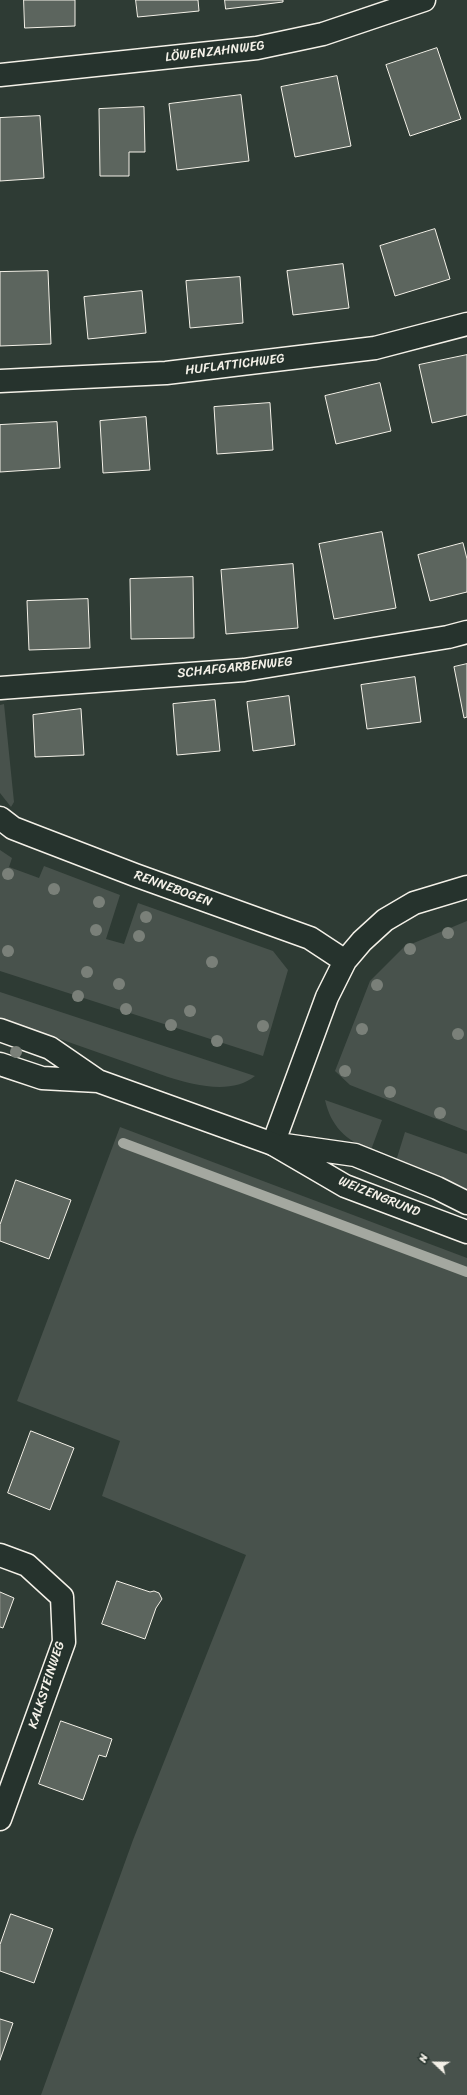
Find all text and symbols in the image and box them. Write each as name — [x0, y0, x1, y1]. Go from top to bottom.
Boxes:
street label: LÖWENZAHNWEG — [164, 38, 266, 66]
street label: HUFLATTICHWEG — [184, 351, 286, 379]
street label: SCHAFGARBENWEG — [177, 654, 293, 682]
street label: RENNEBOGEN — [132, 868, 214, 910]
street label: WEIZENGRUND — [336, 1174, 422, 1220]
street label: KALKSTEINWEG — [26, 1639, 68, 1731]
north arrow — [415, 2043, 455, 2083]
text: N — [413, 2051, 434, 2065]

